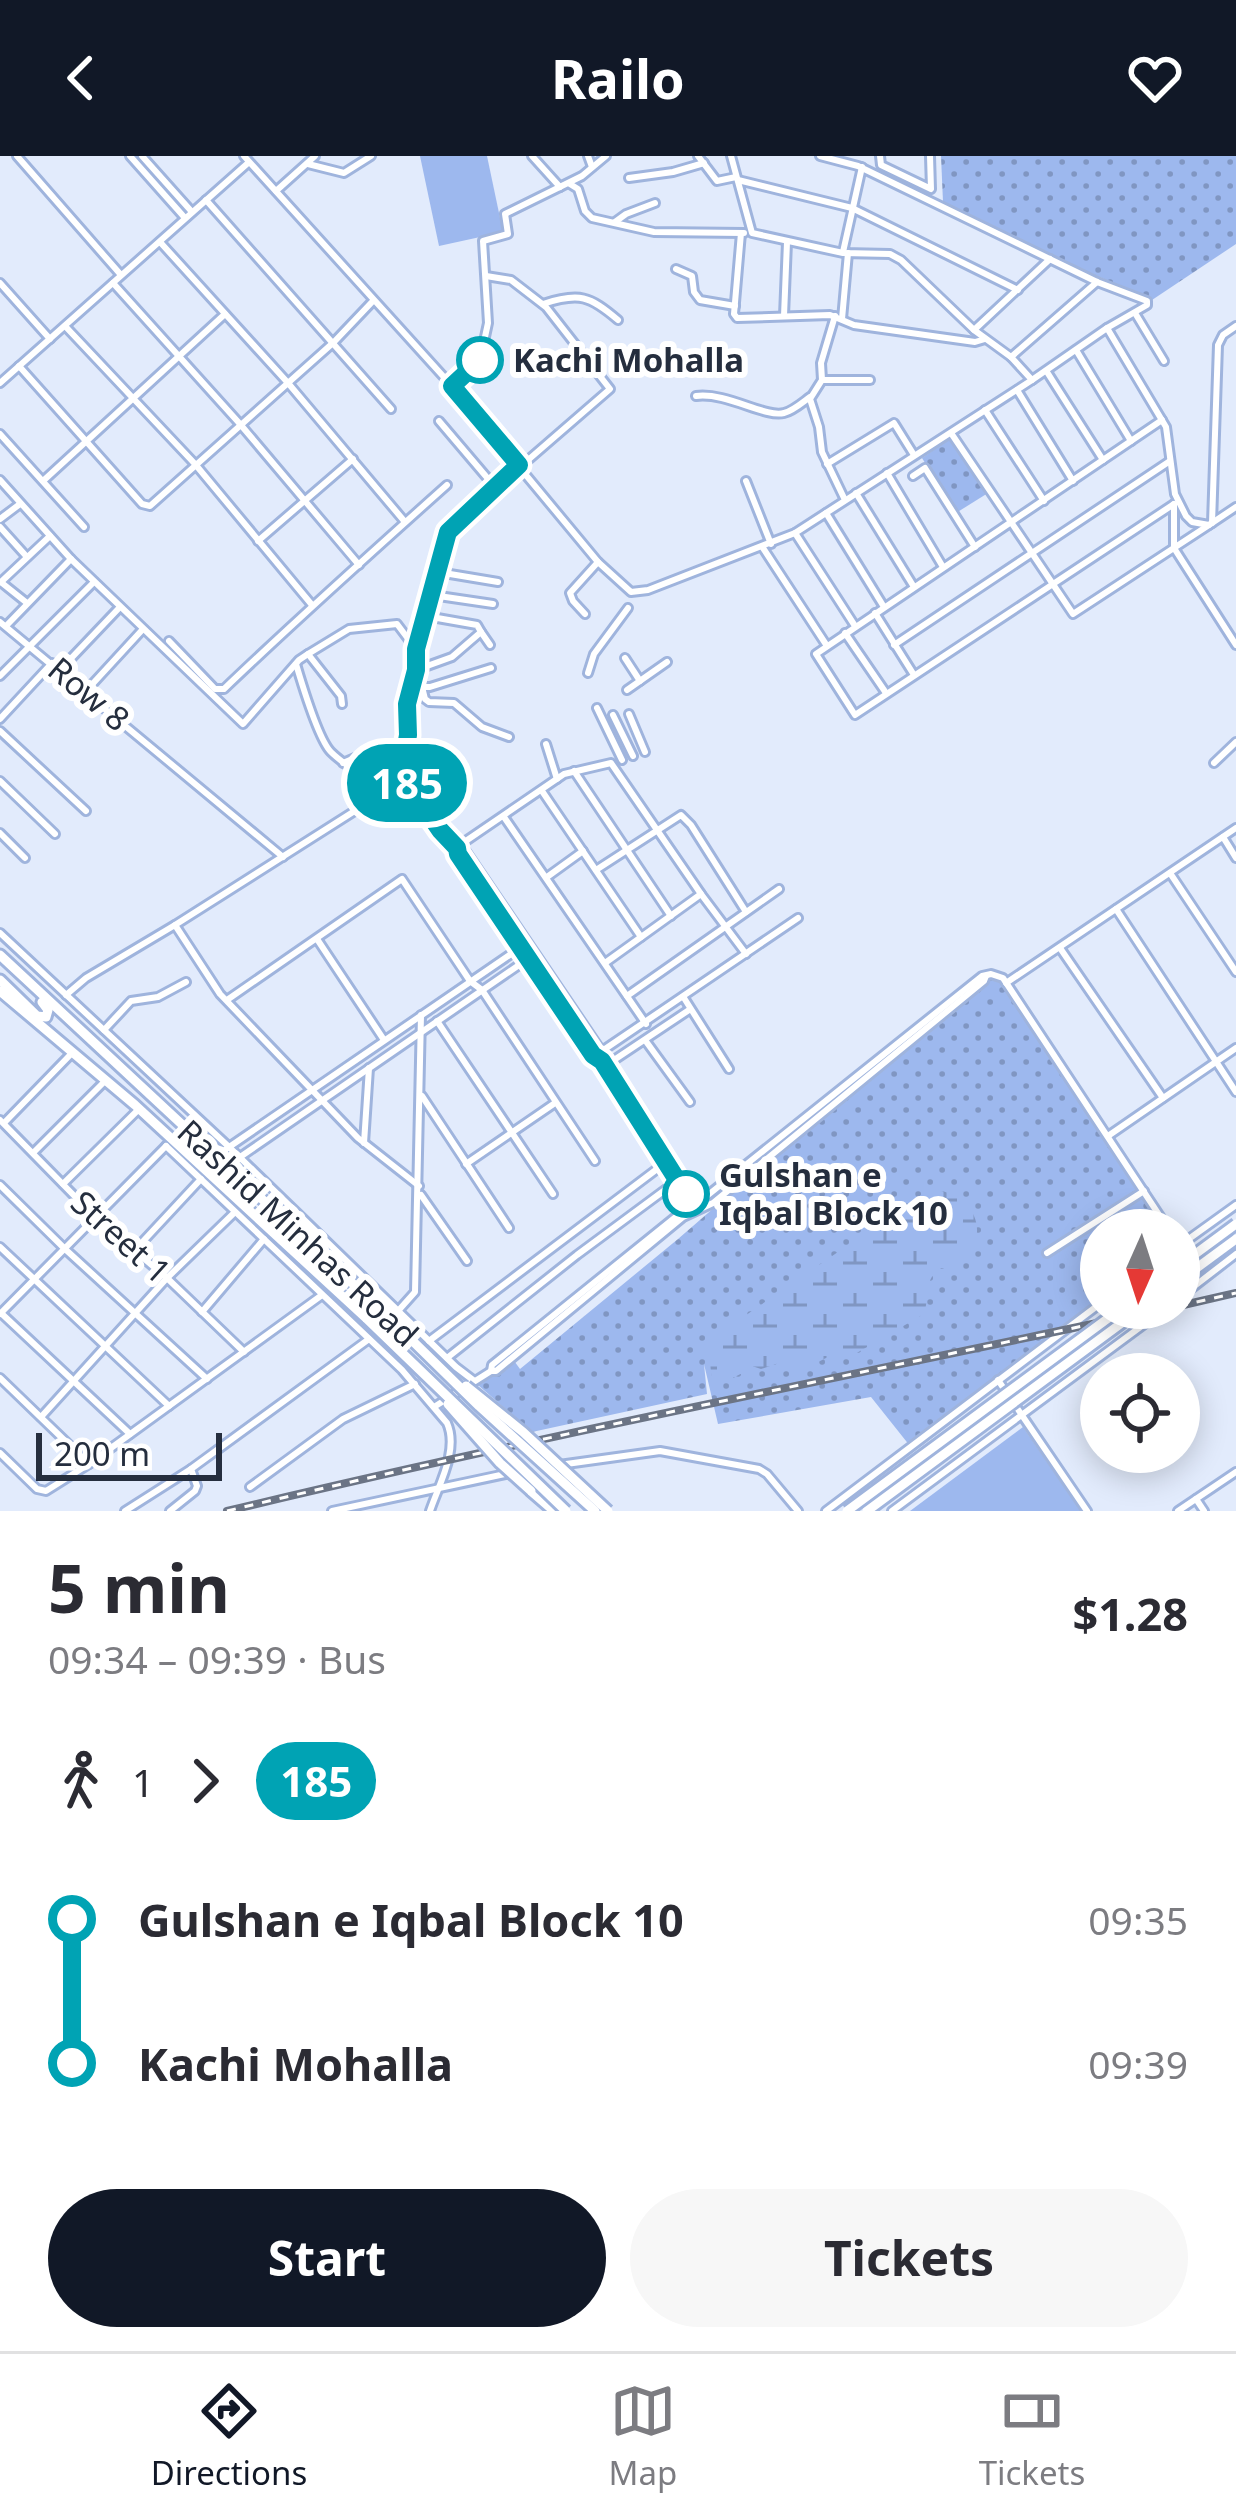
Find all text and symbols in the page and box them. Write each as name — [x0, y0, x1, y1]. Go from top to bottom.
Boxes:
text: Railo — [551, 41, 685, 115]
icon: back — [48, 45, 114, 111]
icon: heart — [1122, 45, 1188, 111]
place label: Kachi Mohalla — [513, 337, 744, 382]
marker: Kachi Mohalla — [458, 338, 502, 382]
street label: Row 8 — [39, 646, 139, 741]
line badge: 185 — [338, 744, 476, 822]
text: 185 — [371, 754, 443, 811]
street label: Rashid Minhas Road — [168, 1109, 429, 1356]
place label: Gulshan e Iqbal Block 10 — [719, 1152, 948, 1235]
marker: Gulshan e Iqbal Block 10 — [664, 1172, 708, 1216]
street label: Street 1 — [62, 1180, 181, 1293]
north arrow — [1080, 1209, 1200, 1329]
map controls — [1080, 1209, 1200, 1473]
button: locate — [1080, 1353, 1200, 1473]
scale bar — [36, 1427, 222, 1480]
text: 200 m — [54, 1431, 150, 1476]
text: 5 min — [48, 1542, 230, 1632]
text: $1.28 — [1072, 1583, 1188, 1644]
text: 09:34 – 09:39 · Bus — [48, 1632, 386, 1685]
icon: walk — [48, 1748, 114, 1814]
icon: forward — [172, 1748, 238, 1814]
text: 185 — [280, 1752, 352, 1809]
text: 1 — [132, 1755, 154, 1808]
text: Gulshan e Iqbal Block 10 — [138, 1889, 684, 1950]
text: 09:35 — [1088, 1893, 1188, 1946]
text: Kachi Mohalla — [138, 2033, 453, 2094]
text: 09:39 — [1088, 2037, 1188, 2090]
button: Start — [48, 2189, 606, 2327]
button: Tickets — [630, 2189, 1188, 2327]
tab: Directions — [151, 2378, 307, 2495]
tab: Map — [609, 2378, 677, 2495]
tab: Tickets — [979, 2378, 1085, 2495]

